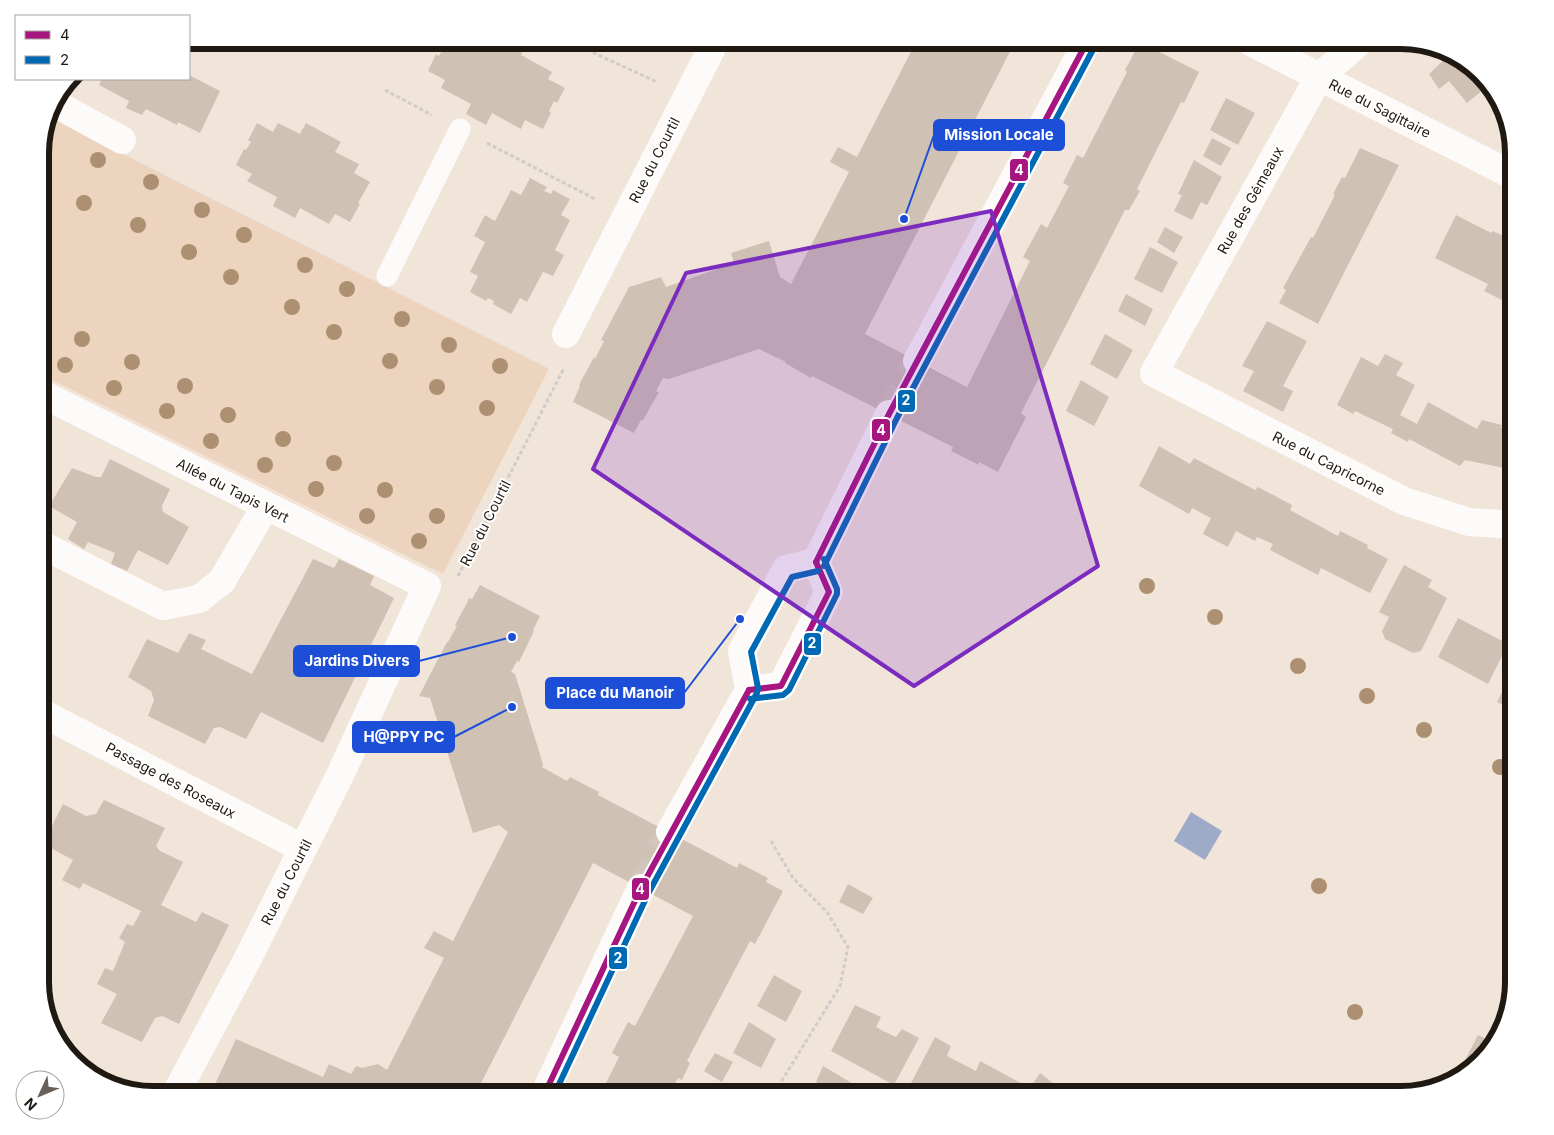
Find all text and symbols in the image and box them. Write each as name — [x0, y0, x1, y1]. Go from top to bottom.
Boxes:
legend — [15, 15, 190, 80]
text: 4 — [60, 25, 70, 44]
text: 2 — [60, 50, 69, 69]
street label: Rue du Sagittaire — [1326, 75, 1434, 141]
street label: Rue du Courtil — [625, 114, 683, 206]
callout: Mission Locale — [934, 120, 1064, 150]
text: Mission Locale — [944, 125, 1054, 144]
street label: Rue des Gémeaux — [1213, 143, 1287, 257]
line badge: 4 — [1009, 158, 1029, 182]
text: 4 — [1014, 161, 1024, 178]
line badge: 2 — [897, 389, 916, 413]
text: 2 — [902, 391, 911, 408]
line badge: 4 — [871, 418, 891, 442]
text: 4 — [876, 421, 886, 438]
street label: Rue du Capricorne — [1270, 427, 1388, 499]
street label: Allée du Tapis Vert — [174, 454, 292, 526]
street label: Rue du Courtil — [456, 477, 514, 569]
line badge: 2 — [803, 632, 822, 656]
text: 2 — [808, 634, 817, 651]
callout: Jardins Divers — [294, 646, 419, 676]
text: Jardins Divers — [304, 651, 410, 670]
callout: Place du Manoir — [546, 678, 684, 708]
text: Place du Manoir — [556, 683, 674, 702]
callout: H@PPY PC — [353, 722, 454, 752]
text: H@PPY PC — [363, 727, 445, 746]
street label: Passage des Roseaux — [103, 738, 239, 822]
street label: Rue du Courtil — [257, 836, 315, 928]
line badge: 4 — [631, 877, 650, 901]
text: 4 — [635, 880, 645, 897]
line badge: 2 — [608, 946, 628, 970]
text: 2 — [614, 949, 623, 966]
north arrow — [15, 1070, 65, 1120]
text: N — [20, 1095, 40, 1114]

